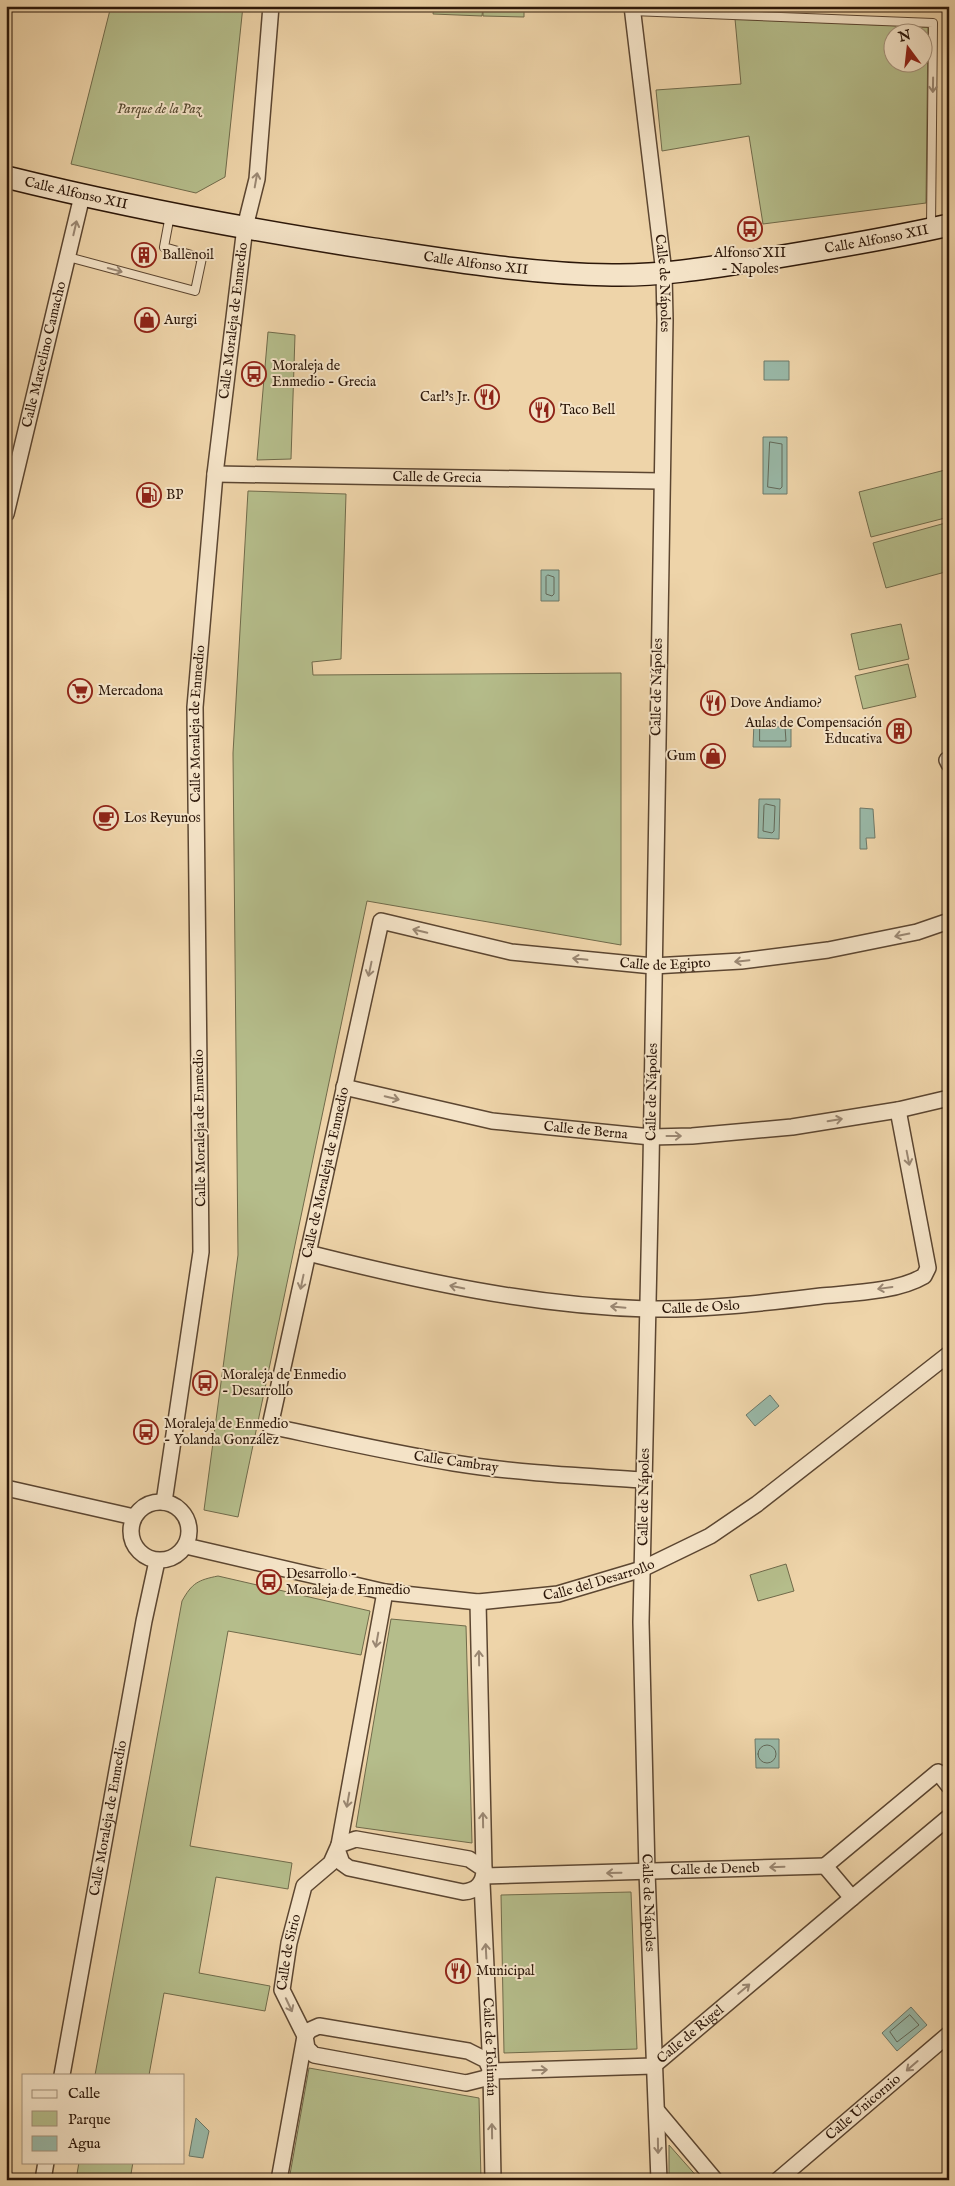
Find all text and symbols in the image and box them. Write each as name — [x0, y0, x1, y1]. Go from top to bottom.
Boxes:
north arrow — [882, 22, 932, 72]
text: N — [896, 26, 913, 47]
one-way arrow — [928, 76, 938, 93]
park label: Parque de la Paz — [117, 100, 203, 118]
one-way arrow — [252, 172, 262, 188]
street label: Calle Alfonso XII — [23, 173, 129, 214]
bus stop icon: Alfonso XII - Napoles — [737, 216, 763, 242]
one-way arrow — [71, 220, 80, 236]
street label: Calle Alfonso XII — [823, 221, 930, 258]
street label: Calle de Nápoles — [650, 233, 674, 332]
street label: Calle Moraleja de Enmedio — [215, 241, 252, 400]
building icon: Ballenoil — [131, 242, 157, 268]
place label: Alfonso XII - Napoles — [713, 244, 786, 278]
place label: Ballenoil — [162, 246, 214, 264]
street label: Calle Alfonso XII — [422, 248, 529, 279]
one-way arrow — [106, 265, 122, 275]
street label: Calle Marcelino Camacho — [18, 279, 70, 429]
shop icon: Aurgi — [134, 307, 160, 333]
place label: Aurgi — [163, 311, 197, 329]
place label: Moraleja de Enmedio - Grecia — [272, 357, 377, 391]
bus stop icon: Moraleja de Enmedio - Grecia — [241, 361, 267, 387]
restaurant icon: Carl's Jr. — [474, 384, 500, 410]
place label: Carl's Jr. — [420, 388, 470, 406]
restaurant icon: Taco Bell — [529, 397, 555, 423]
place label: Taco Bell — [560, 401, 615, 419]
street label: Calle de Grecia — [392, 468, 482, 487]
fuel station icon: BP — [136, 482, 162, 508]
place label: BP — [166, 486, 183, 504]
street label: Calle de Nápoles — [647, 638, 667, 736]
street label: Calle Moraleja de Enmedio — [186, 644, 209, 803]
supermarket icon: Mercadona — [67, 678, 93, 704]
place label: Mercadona — [98, 682, 164, 700]
restaurant icon: Dove Andiamo? — [700, 690, 726, 716]
place label: Dove Andiamo? — [730, 694, 822, 712]
place label: Aulas de Compensación Educativa — [744, 714, 883, 748]
building icon: Aulas de Compensación Educativa — [886, 718, 912, 744]
shop icon: Gum — [700, 743, 726, 769]
place label: Gum — [667, 747, 696, 765]
cafe icon: Los Reyunos — [93, 805, 119, 831]
place label: Los Reyunos — [124, 809, 201, 827]
one-way arrow — [413, 926, 429, 935]
one-way arrow — [895, 931, 911, 940]
one-way arrow — [572, 954, 588, 964]
street label: Calle de Egipto — [619, 954, 712, 975]
one-way arrow — [734, 956, 750, 966]
one-way arrow — [365, 961, 374, 977]
street label: Calle de Nápoles — [642, 1043, 662, 1141]
street label: Calle Moraleja de Enmedio — [190, 1049, 210, 1207]
street label: Calle de Moraleja de Enmedio — [298, 1085, 353, 1260]
one-way arrow — [383, 1094, 399, 1103]
one-way arrow — [827, 1115, 843, 1125]
street label: Calle de Berna — [543, 1117, 630, 1144]
one-way arrow — [665, 1131, 681, 1141]
one-way arrow — [903, 1150, 913, 1166]
one-way arrow — [297, 1273, 306, 1289]
one-way arrow — [450, 1281, 466, 1291]
one-way arrow — [877, 1283, 893, 1293]
street label: Calle de Oslo — [662, 1296, 741, 1318]
one-way arrow — [611, 1302, 627, 1311]
place label: Moraleja de Enmedio - Desarrollo — [222, 1366, 347, 1400]
bus stop icon: Moraleja de Enmedio - Desarrollo — [192, 1370, 218, 1396]
place label: Moraleja de Enmedio - Yolanda González — [164, 1415, 289, 1449]
bus stop icon: Moraleja de Enmedio - Yolanda González — [133, 1419, 159, 1445]
street label: Calle Cambray — [412, 1447, 500, 1477]
street label: Calle de Nápoles — [634, 1448, 654, 1546]
street label: Calle del Desarrollo — [542, 1555, 658, 1604]
place label: Desarrollo - Moraleja de Enmedio — [286, 1565, 411, 1599]
bus stop icon: Desarrollo - Moraleja de Enmedio — [256, 1569, 282, 1595]
one-way arrow — [372, 1631, 382, 1647]
one-way arrow — [474, 1650, 484, 1666]
street label: Calle Moraleja de Enmedio — [86, 1739, 131, 1897]
one-way arrow — [342, 1791, 352, 1807]
one-way arrow — [478, 1812, 488, 1828]
street label: Calle de Nápoles — [638, 1853, 659, 1952]
street label: Calle de Deneb — [670, 1859, 760, 1880]
one-way arrow — [769, 1863, 785, 1872]
one-way arrow — [607, 1868, 623, 1877]
street label: Calle de Sirio — [273, 1912, 305, 1992]
one-way arrow — [481, 1943, 490, 1959]
restaurant icon: Municipal — [445, 1958, 471, 1984]
place label: Municipal — [476, 1962, 535, 1980]
one-way arrow — [738, 1983, 751, 1995]
one-way arrow — [284, 1997, 294, 2012]
street label: Calle de Tolimán — [478, 1997, 500, 2097]
street label: Calle de Rigel — [653, 2001, 728, 2068]
one-way arrow — [905, 2060, 918, 2071]
one-way arrow — [532, 2065, 548, 2074]
street label: Calle Unicornio — [822, 2070, 905, 2144]
legend — [22, 2074, 185, 2164]
text: Calle — [68, 2084, 100, 2103]
text: Parque — [68, 2110, 111, 2129]
one-way arrow — [487, 2123, 497, 2140]
text: Agua — [67, 2134, 101, 2153]
one-way arrow — [653, 2138, 663, 2154]

